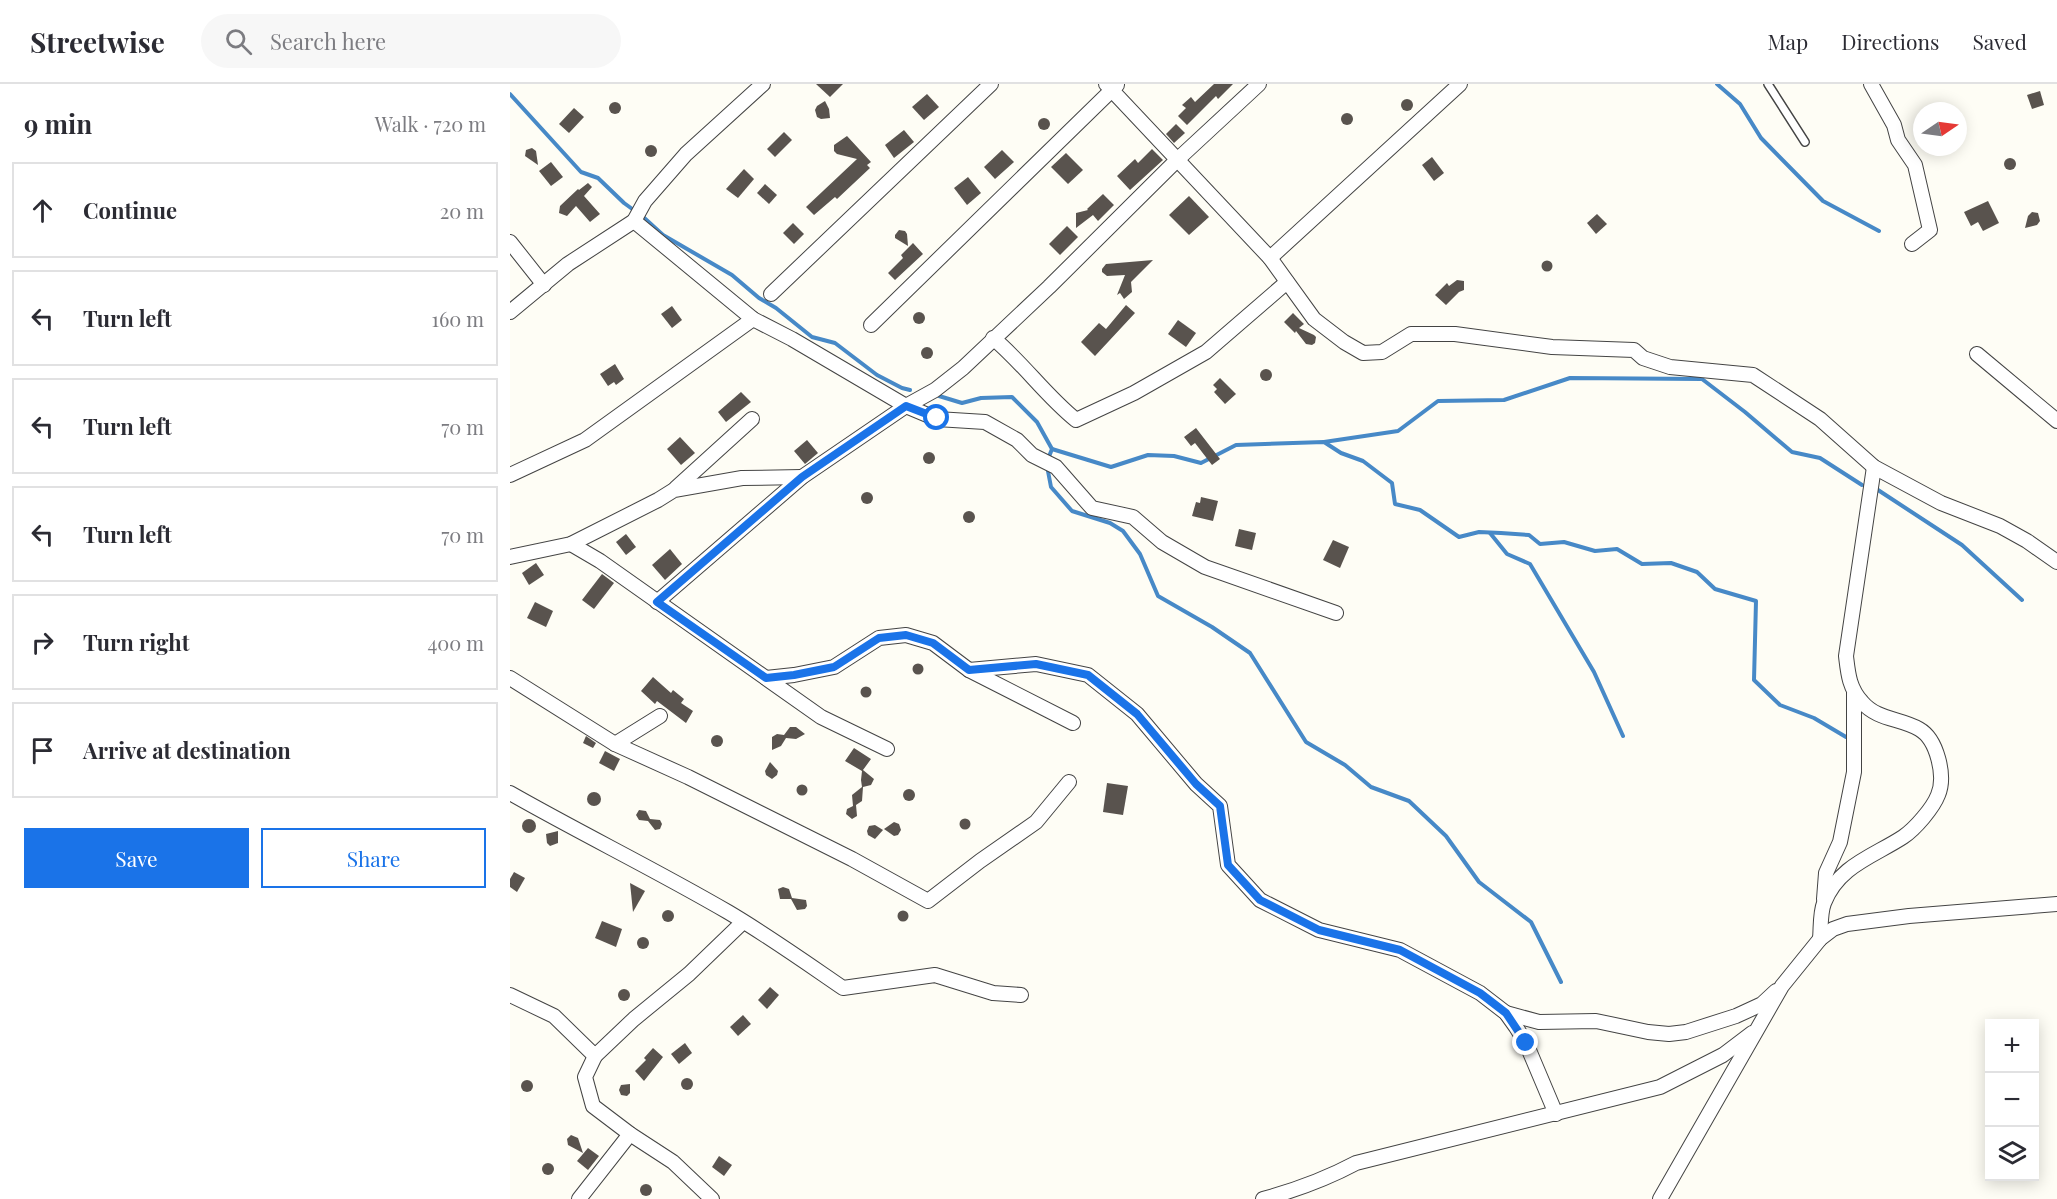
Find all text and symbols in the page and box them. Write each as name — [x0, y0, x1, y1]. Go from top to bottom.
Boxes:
search box — [201, 14, 621, 68]
text: Streetwise — [30, 23, 165, 60]
icon: search — [222, 25, 255, 58]
text: Search here — [270, 26, 386, 56]
text: Map — [1767, 27, 1808, 55]
text: Directions — [1841, 27, 1939, 55]
text: Saved — [1972, 27, 2027, 55]
north arrow — [1913, 102, 1967, 156]
text: 9 min — [24, 106, 92, 141]
text: Walk · 720 m — [375, 110, 486, 137]
icon: ahead — [26, 194, 59, 227]
text: Continue — [83, 195, 177, 225]
text: 20 m — [440, 197, 484, 224]
icon: left — [26, 302, 59, 335]
text: Turn left — [83, 303, 172, 333]
text: 160 m — [432, 305, 484, 332]
route start — [923, 404, 949, 430]
icon: left — [26, 410, 59, 443]
text: Turn left — [83, 411, 172, 441]
text: 70 m — [441, 413, 484, 440]
icon: left — [26, 518, 59, 551]
text: Turn left — [83, 519, 172, 549]
text: 70 m — [441, 521, 484, 548]
icon: right — [26, 626, 59, 659]
text: Turn right — [83, 627, 189, 657]
text: 400 m — [427, 629, 484, 656]
icon: arrive — [26, 734, 59, 767]
text: Arrive at destination — [83, 735, 291, 765]
button: Save — [24, 828, 249, 888]
button: Share — [261, 828, 486, 888]
map controls — [1985, 1019, 2039, 1181]
button: + — [1985, 1019, 2039, 1073]
route end — [1512, 1029, 1538, 1055]
button: − — [1985, 1073, 2039, 1127]
button: layers — [1985, 1127, 2039, 1181]

